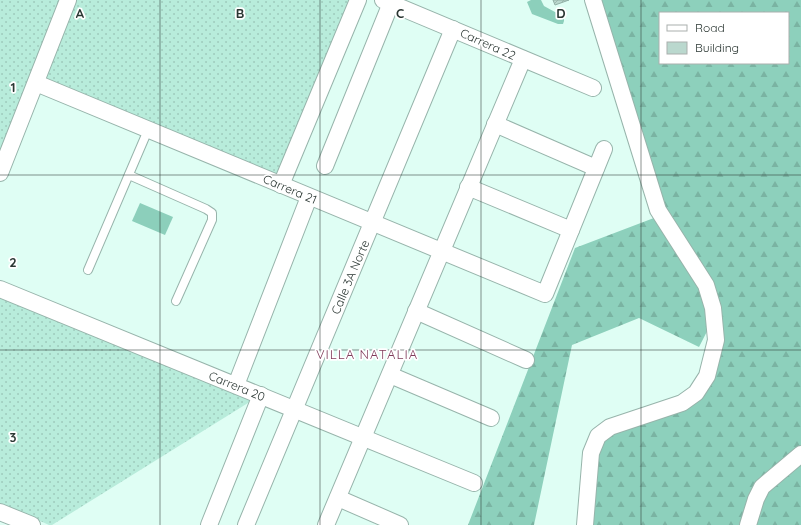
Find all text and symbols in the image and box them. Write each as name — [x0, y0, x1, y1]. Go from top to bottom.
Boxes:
text: A — [76, 5, 85, 21]
text: B — [236, 5, 244, 21]
text: C — [396, 5, 404, 21]
text: D — [556, 5, 566, 21]
legend — [659, 12, 789, 64]
text: Road — [695, 20, 725, 35]
street label: Carrera 22 — [458, 25, 518, 63]
text: Building — [695, 40, 739, 55]
text: 1 — [10, 79, 16, 95]
street label: Carrera 21 — [261, 171, 319, 207]
street label: Calle 3A Norte — [328, 237, 372, 316]
text: 2 — [9, 254, 17, 270]
district label: VILLA NATALIA — [316, 346, 418, 362]
street label: Carrera 20 — [207, 368, 267, 404]
text: 3 — [10, 429, 17, 445]

